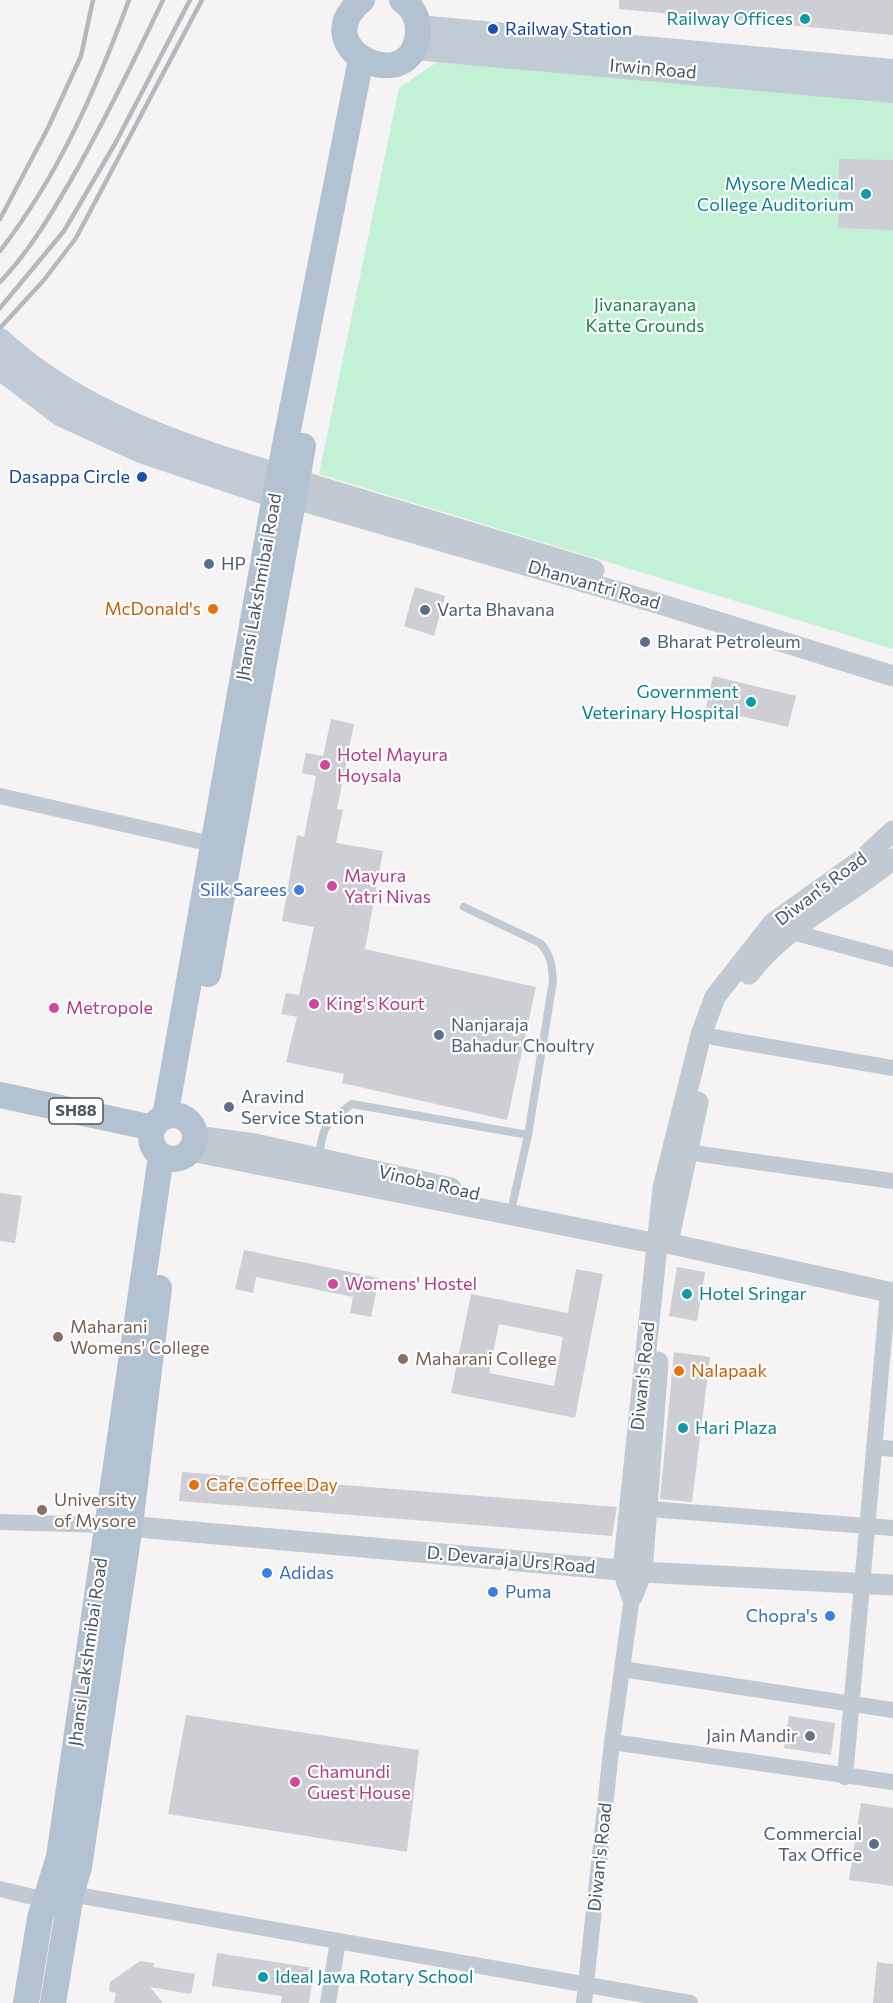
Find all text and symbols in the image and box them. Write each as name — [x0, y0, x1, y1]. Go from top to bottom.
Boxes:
place label: Railway Offices — [666, 8, 793, 30]
marker: Railway Offices — [798, 12, 812, 26]
place label: Railway Station — [505, 18, 632, 40]
marker: Railway Station — [486, 22, 500, 36]
street label: Irwin Road — [609, 54, 697, 84]
place label: Mysore Medical College Auditorium — [697, 173, 854, 216]
marker: Mysore Medical College Auditorium — [859, 187, 873, 201]
park label: Jivanarayana Katte Grounds — [586, 294, 704, 336]
place label: Dasappa Circle — [9, 466, 130, 488]
marker: Dasappa Circle — [135, 470, 149, 484]
street label: Jhansi Lakshmibai Road — [232, 492, 286, 682]
place label: HP — [221, 553, 246, 575]
street label: Dhanvantri Road — [525, 556, 663, 614]
marker: HP — [202, 557, 216, 571]
place label: McDonald's — [104, 598, 201, 620]
place label: Varta Bhavana — [437, 599, 555, 621]
marker: McDonald's — [206, 602, 220, 616]
marker: Varta Bhavana — [418, 603, 432, 617]
place label: Bharat Petroleum — [657, 631, 801, 653]
marker: Bharat Petroleum — [638, 635, 652, 649]
place label: Government Veterinary Hospital — [581, 681, 739, 724]
marker: Government Veterinary Hospital — [744, 695, 758, 709]
place label: Hotel Mayura Hoysala — [337, 744, 448, 786]
marker: Hotel Mayura Hoysala — [318, 758, 332, 772]
street label: Diwan's Road — [771, 848, 871, 930]
place label: Mayura Yatri Nivas — [344, 865, 431, 908]
place label: Silk Sarees — [200, 879, 287, 901]
marker: Mayura Yatri Nivas — [325, 879, 339, 893]
marker: Silk Sarees — [292, 883, 306, 897]
place label: King's Kourt — [326, 993, 425, 1015]
place label: Metropole — [66, 997, 153, 1019]
marker: King's Kourt — [307, 997, 321, 1011]
marker: Metropole — [47, 1001, 61, 1015]
place label: Nanjaraja Bahadur Choultry — [451, 1014, 595, 1056]
marker: Nanjaraja Bahadur Choultry — [432, 1028, 446, 1042]
place label: Aravind Service Station — [241, 1086, 364, 1128]
road number: SH88 — [49, 1098, 103, 1124]
marker: Aravind Service Station — [222, 1100, 236, 1114]
street label: Vinoba Road — [376, 1161, 482, 1205]
place label: Womens' Hostel — [345, 1273, 477, 1295]
marker: Womens' Hostel — [326, 1277, 340, 1291]
place label: Hotel Sringar — [699, 1283, 807, 1305]
marker: Hotel Sringar — [680, 1287, 694, 1301]
place label: Maharani Womens' College — [70, 1316, 209, 1358]
street label: Diwan's Road — [627, 1321, 659, 1431]
marker: Maharani Womens' College — [51, 1330, 65, 1344]
place label: Maharani College — [415, 1348, 557, 1370]
marker: Maharani College — [396, 1352, 410, 1366]
place label: Nalapaak — [691, 1360, 767, 1382]
marker: Nalapaak — [672, 1364, 686, 1378]
place label: Hari Plaza — [695, 1417, 777, 1439]
marker: Hari Plaza — [676, 1421, 690, 1435]
place label: Cafe Coffee Day — [206, 1474, 338, 1496]
marker: Cafe Coffee Day — [187, 1478, 201, 1492]
place label: University of Mysore — [54, 1489, 137, 1532]
marker: University of Mysore — [35, 1503, 49, 1517]
street label: D. Devaraja Urs Road — [426, 1542, 596, 1578]
street label: Jhansi Lakshmibai Road — [64, 1556, 112, 1748]
place label: Adidas — [279, 1562, 334, 1584]
marker: Adidas — [260, 1566, 274, 1580]
place label: Puma — [505, 1581, 551, 1603]
marker: Puma — [486, 1585, 500, 1599]
place label: Chopra's — [746, 1605, 818, 1627]
marker: Chopra's — [823, 1609, 837, 1623]
place label: Jain Mandir — [706, 1725, 798, 1747]
marker: Jain Mandir — [803, 1729, 817, 1743]
place label: Chamundi Guest House — [307, 1761, 411, 1804]
marker: Chamundi Guest House — [288, 1775, 302, 1789]
street label: Diwan's Road — [584, 1802, 616, 1912]
place label: Commercial Tax Office — [764, 1823, 862, 1866]
marker: Commercial Tax Office — [867, 1837, 881, 1851]
place label: Ideal Jawa Rotary School — [275, 1966, 474, 1988]
marker: Ideal Jawa Rotary School — [256, 1970, 270, 1984]

